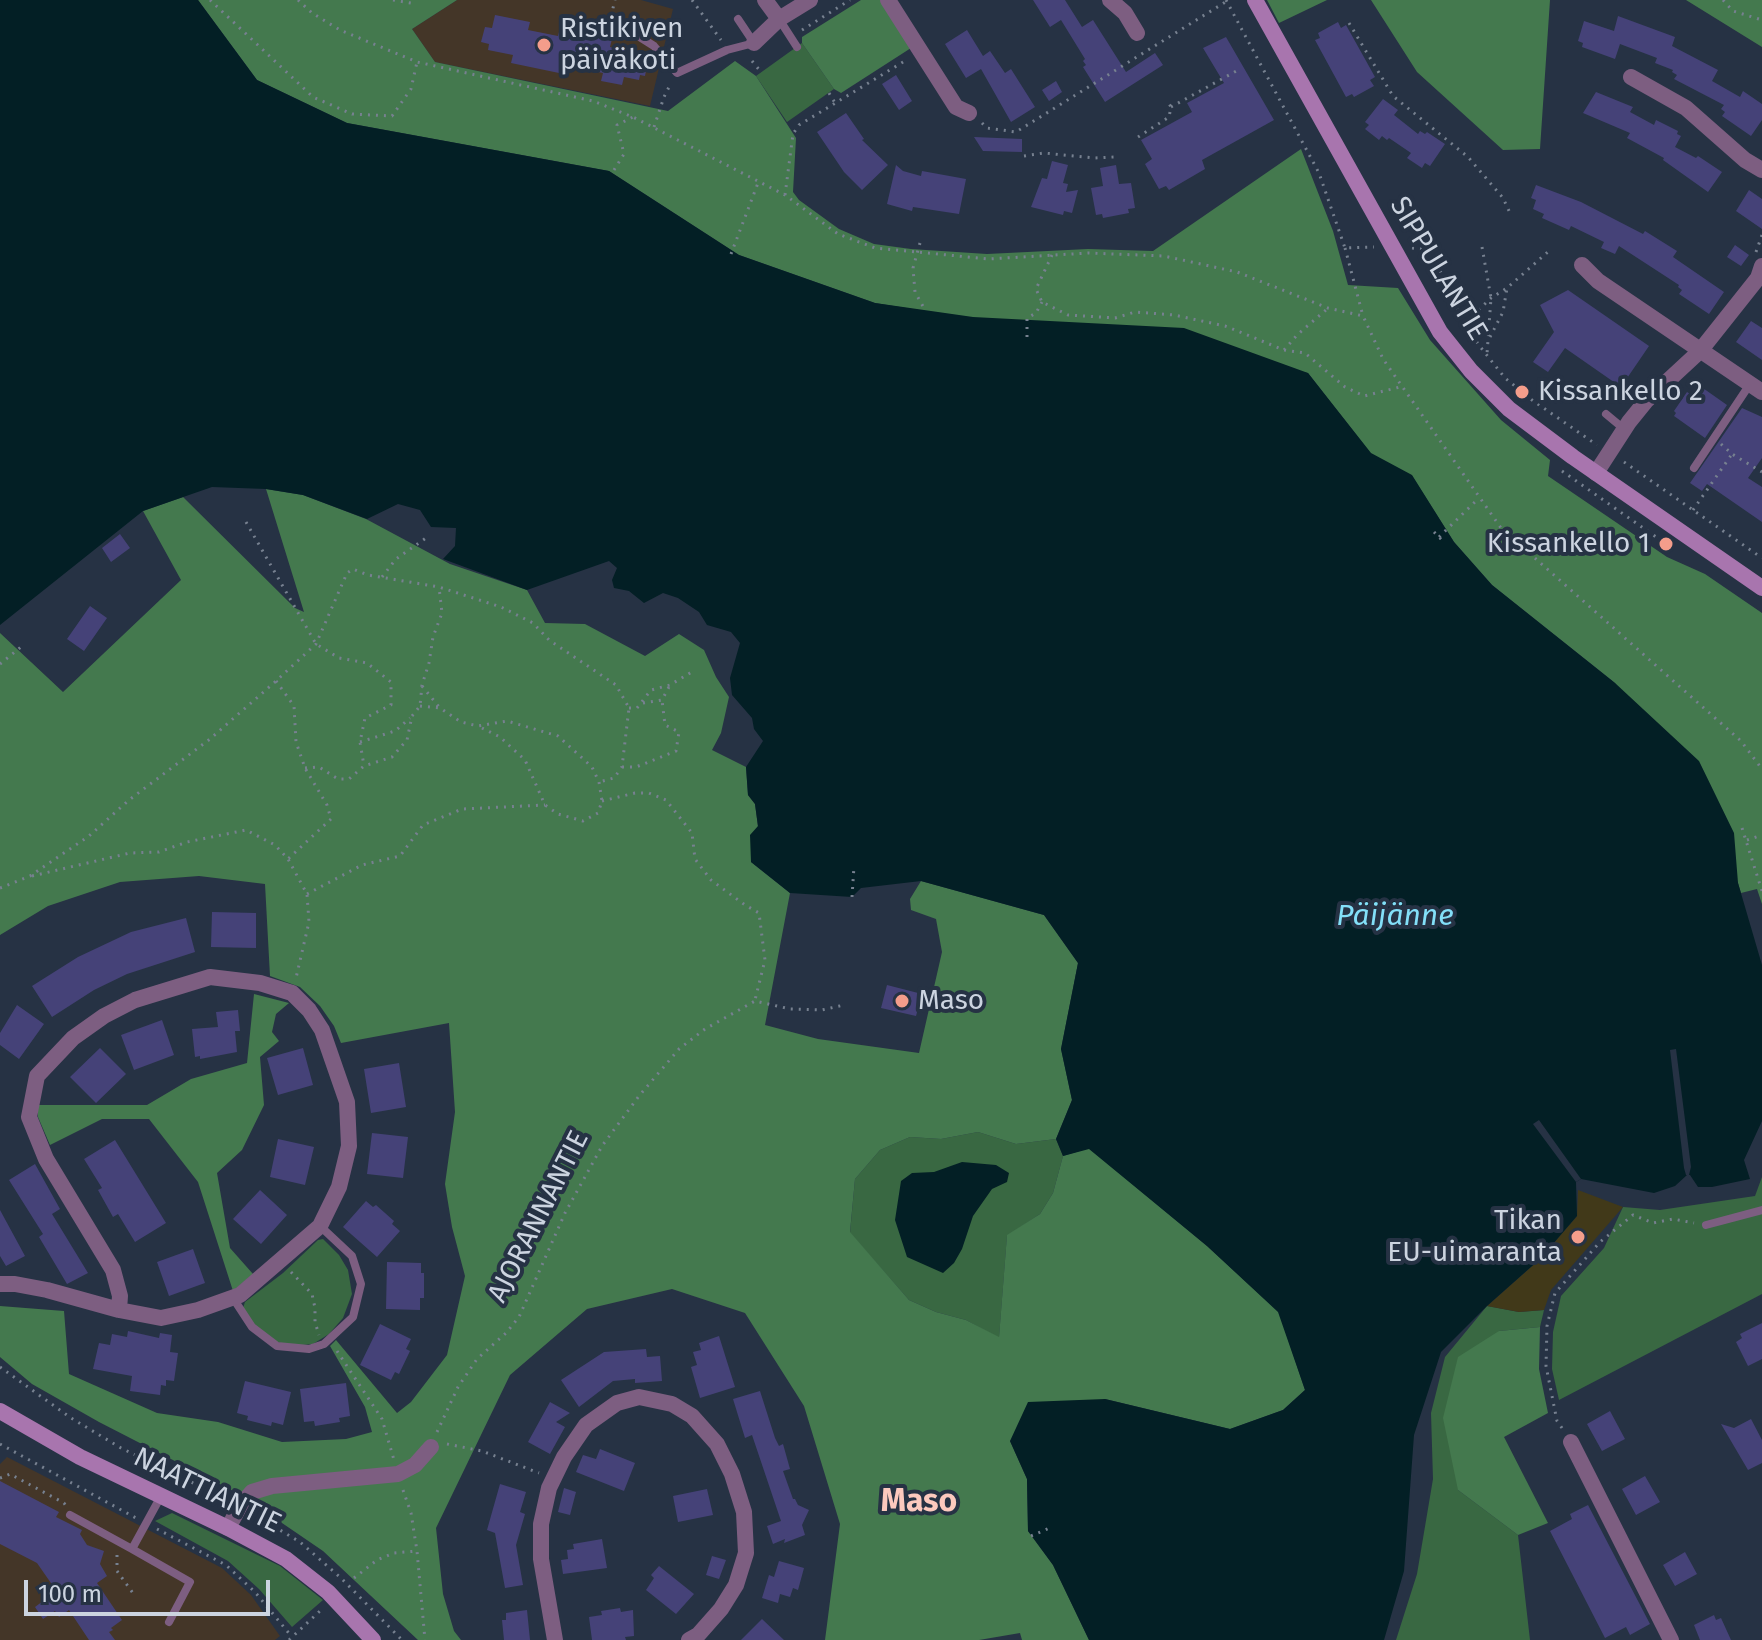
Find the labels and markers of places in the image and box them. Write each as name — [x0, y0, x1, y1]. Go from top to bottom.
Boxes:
place label: Ristikiven päiväkoti — [560, 12, 683, 78]
marker: Ristikiven päiväkoti — [535, 36, 553, 54]
place label: Kissankello 2 — [1538, 375, 1703, 409]
marker: Kissankello 2 — [1513, 383, 1531, 401]
place label: Kissankello 1 — [1487, 527, 1650, 561]
marker: Kissankello 1 — [1657, 535, 1675, 553]
place label: Maso — [918, 984, 984, 1018]
marker: Maso — [893, 992, 911, 1010]
place label: Tikan EU-uimaranta — [1387, 1204, 1562, 1270]
marker: Tikan EU-uimaranta — [1569, 1228, 1587, 1246]

